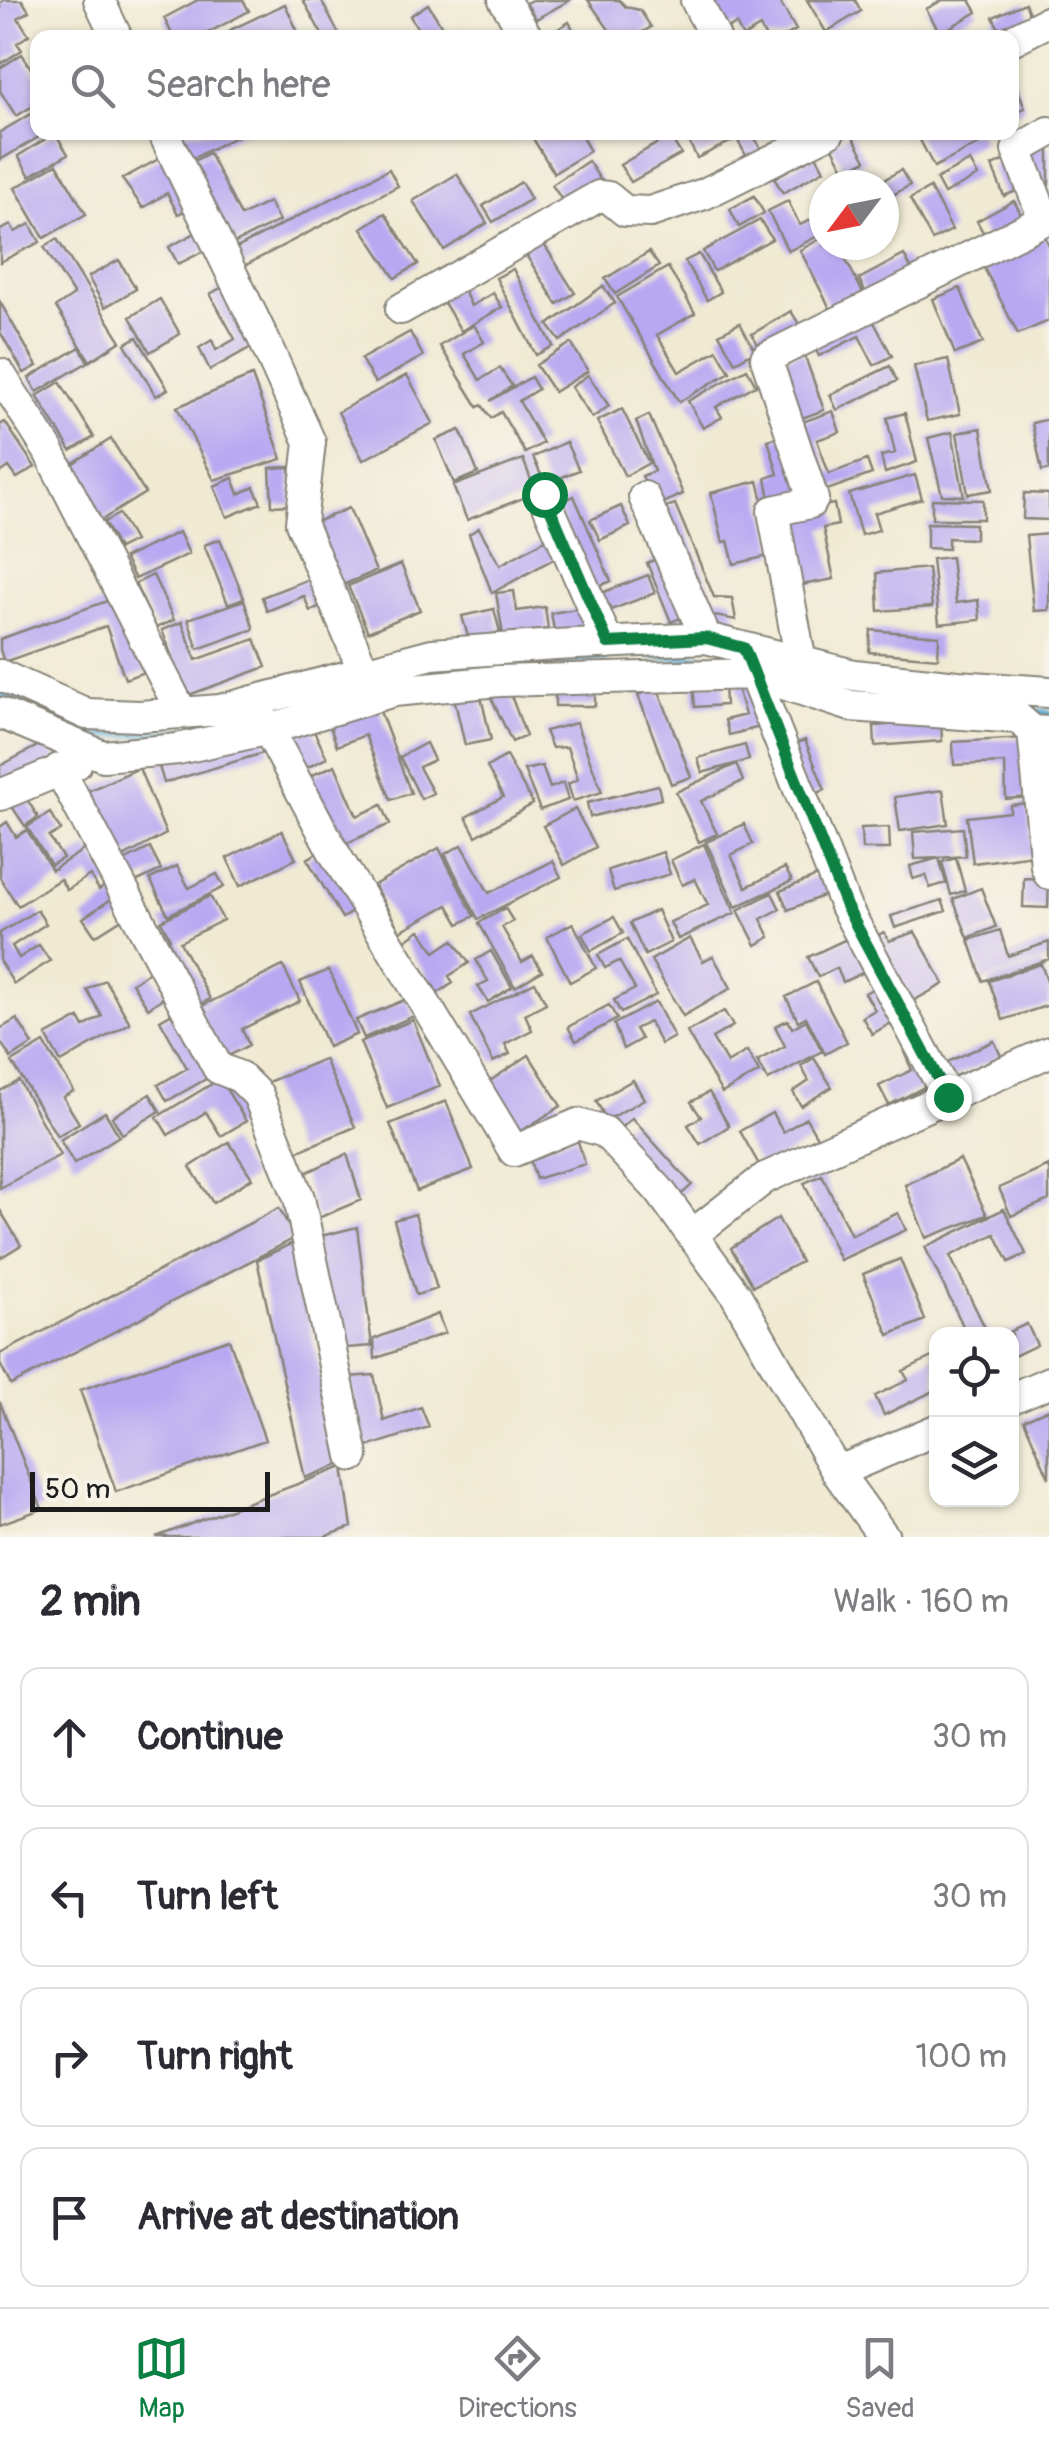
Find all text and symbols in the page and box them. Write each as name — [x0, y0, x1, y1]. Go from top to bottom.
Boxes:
search box — [30, 30, 1019, 140]
icon: search — [65, 58, 120, 113]
text: Search here — [145, 61, 331, 109]
north arrow — [809, 170, 899, 260]
route start — [522, 472, 568, 518]
route end — [926, 1075, 972, 1121]
map controls — [929, 1327, 1019, 1507]
button: locate — [929, 1327, 1019, 1417]
button: layers — [929, 1417, 1019, 1507]
scale bar — [30, 1467, 270, 1512]
text: 50 m — [45, 1472, 110, 1507]
text: 2 min — [40, 1576, 141, 1628]
text: Walk · 160 m — [833, 1582, 1009, 1622]
icon: ahead — [42, 1710, 97, 1765]
text: Continue — [137, 1713, 283, 1761]
text: 30 m — [932, 1717, 1007, 1757]
icon: left — [42, 1870, 97, 1925]
text: Turn left — [137, 1873, 278, 1921]
text: 30 m — [932, 1877, 1007, 1917]
icon: right — [42, 2030, 97, 2085]
text: Turn right — [137, 2033, 292, 2081]
text: 100 m — [915, 2037, 1007, 2077]
icon: arrive — [42, 2190, 97, 2245]
text: Arrive at destination — [137, 2193, 459, 2241]
tab: Map — [134, 2331, 189, 2426]
tab: Directions — [458, 2331, 577, 2426]
tab: Saved — [845, 2331, 915, 2426]

